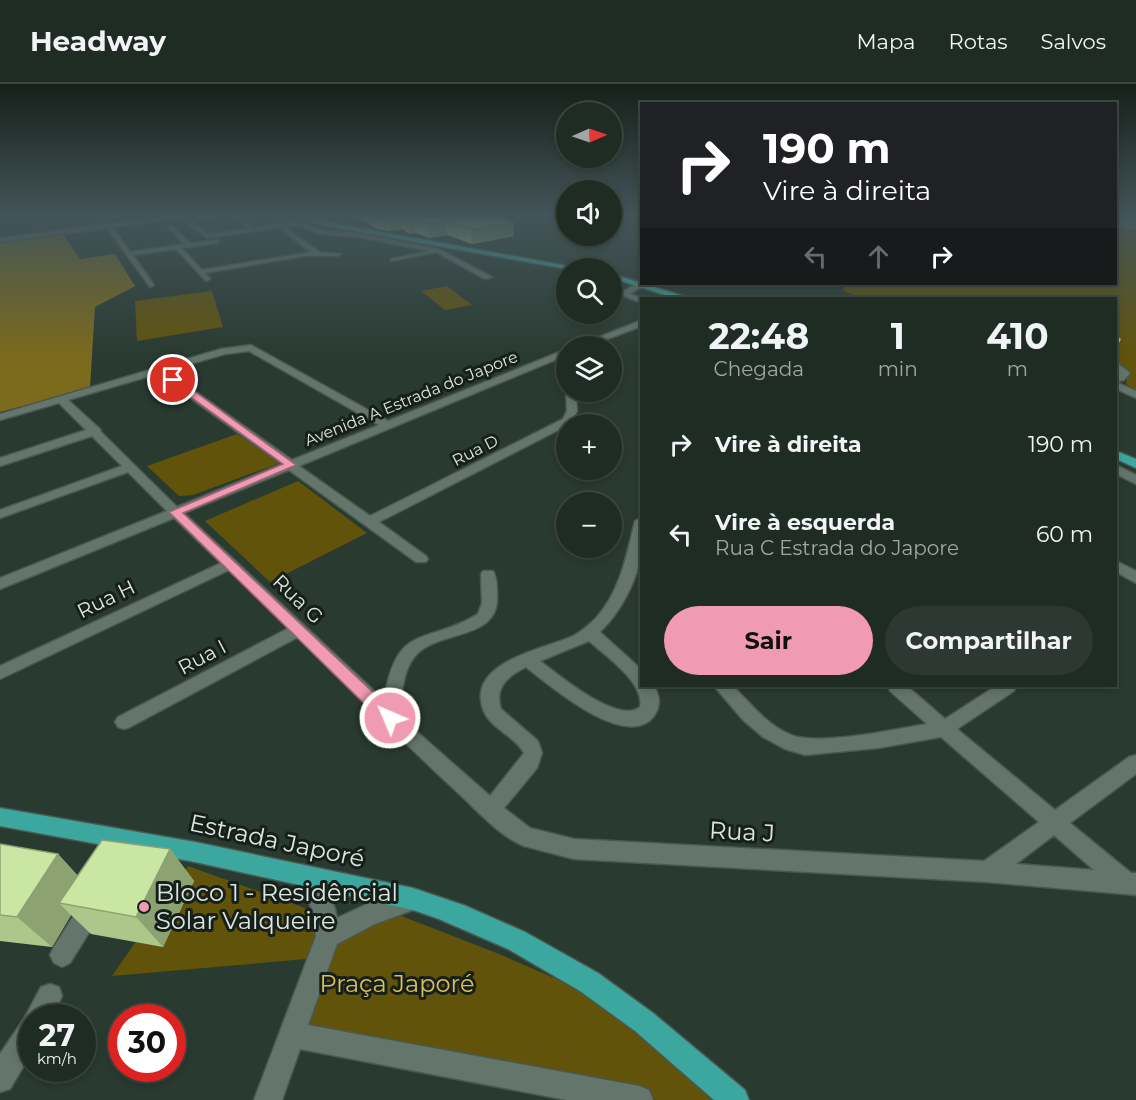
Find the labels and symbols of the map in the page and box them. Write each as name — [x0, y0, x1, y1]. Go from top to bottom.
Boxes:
north arrow — [556, 102, 622, 168]
street label: Avenida A Estrada do Japore — [302, 347, 521, 450]
pin — [147, 354, 198, 405]
street label: Rua D — [449, 431, 501, 470]
street label: Rua G — [268, 569, 328, 629]
street label: Rua H — [73, 575, 139, 623]
street label: Rua I — [174, 634, 230, 680]
position arrow — [358, 686, 422, 750]
street label: Estrada Japoré — [187, 808, 367, 873]
street label: Rua J — [708, 815, 776, 848]
place label: Bloco 1 - Residêncial Solar Valqueire — [156, 878, 398, 935]
marker: Bloco 1 - Residêncial Solar Valqueire — [137, 900, 151, 914]
park label: Praça Japoré — [320, 969, 474, 998]
speed limit sign: 30 — [108, 1004, 186, 1082]

